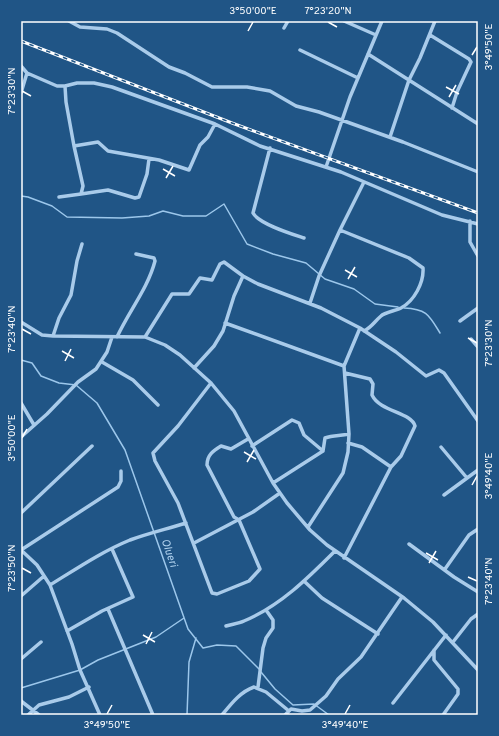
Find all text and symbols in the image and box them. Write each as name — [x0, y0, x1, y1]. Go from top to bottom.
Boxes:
text: 3°50'00"E — [229, 5, 277, 18]
text: 7°23'20"N — [304, 5, 352, 18]
text: 3°49'50"E — [483, 24, 496, 70]
text: 7°23'30"N — [6, 67, 19, 115]
text: 7°23'40"N — [6, 305, 19, 353]
text: 7°23'30"N — [483, 319, 496, 367]
text: 3°50'00"E — [6, 414, 19, 462]
text: 3°49'40"E — [483, 453, 496, 499]
water label: Olueri — [158, 537, 181, 570]
text: 7°23'50"N — [6, 544, 19, 592]
text: 7°23'40"N — [483, 557, 496, 605]
text: 3°49'50"E — [84, 719, 130, 732]
text: 3°49'40"E — [322, 719, 368, 732]

